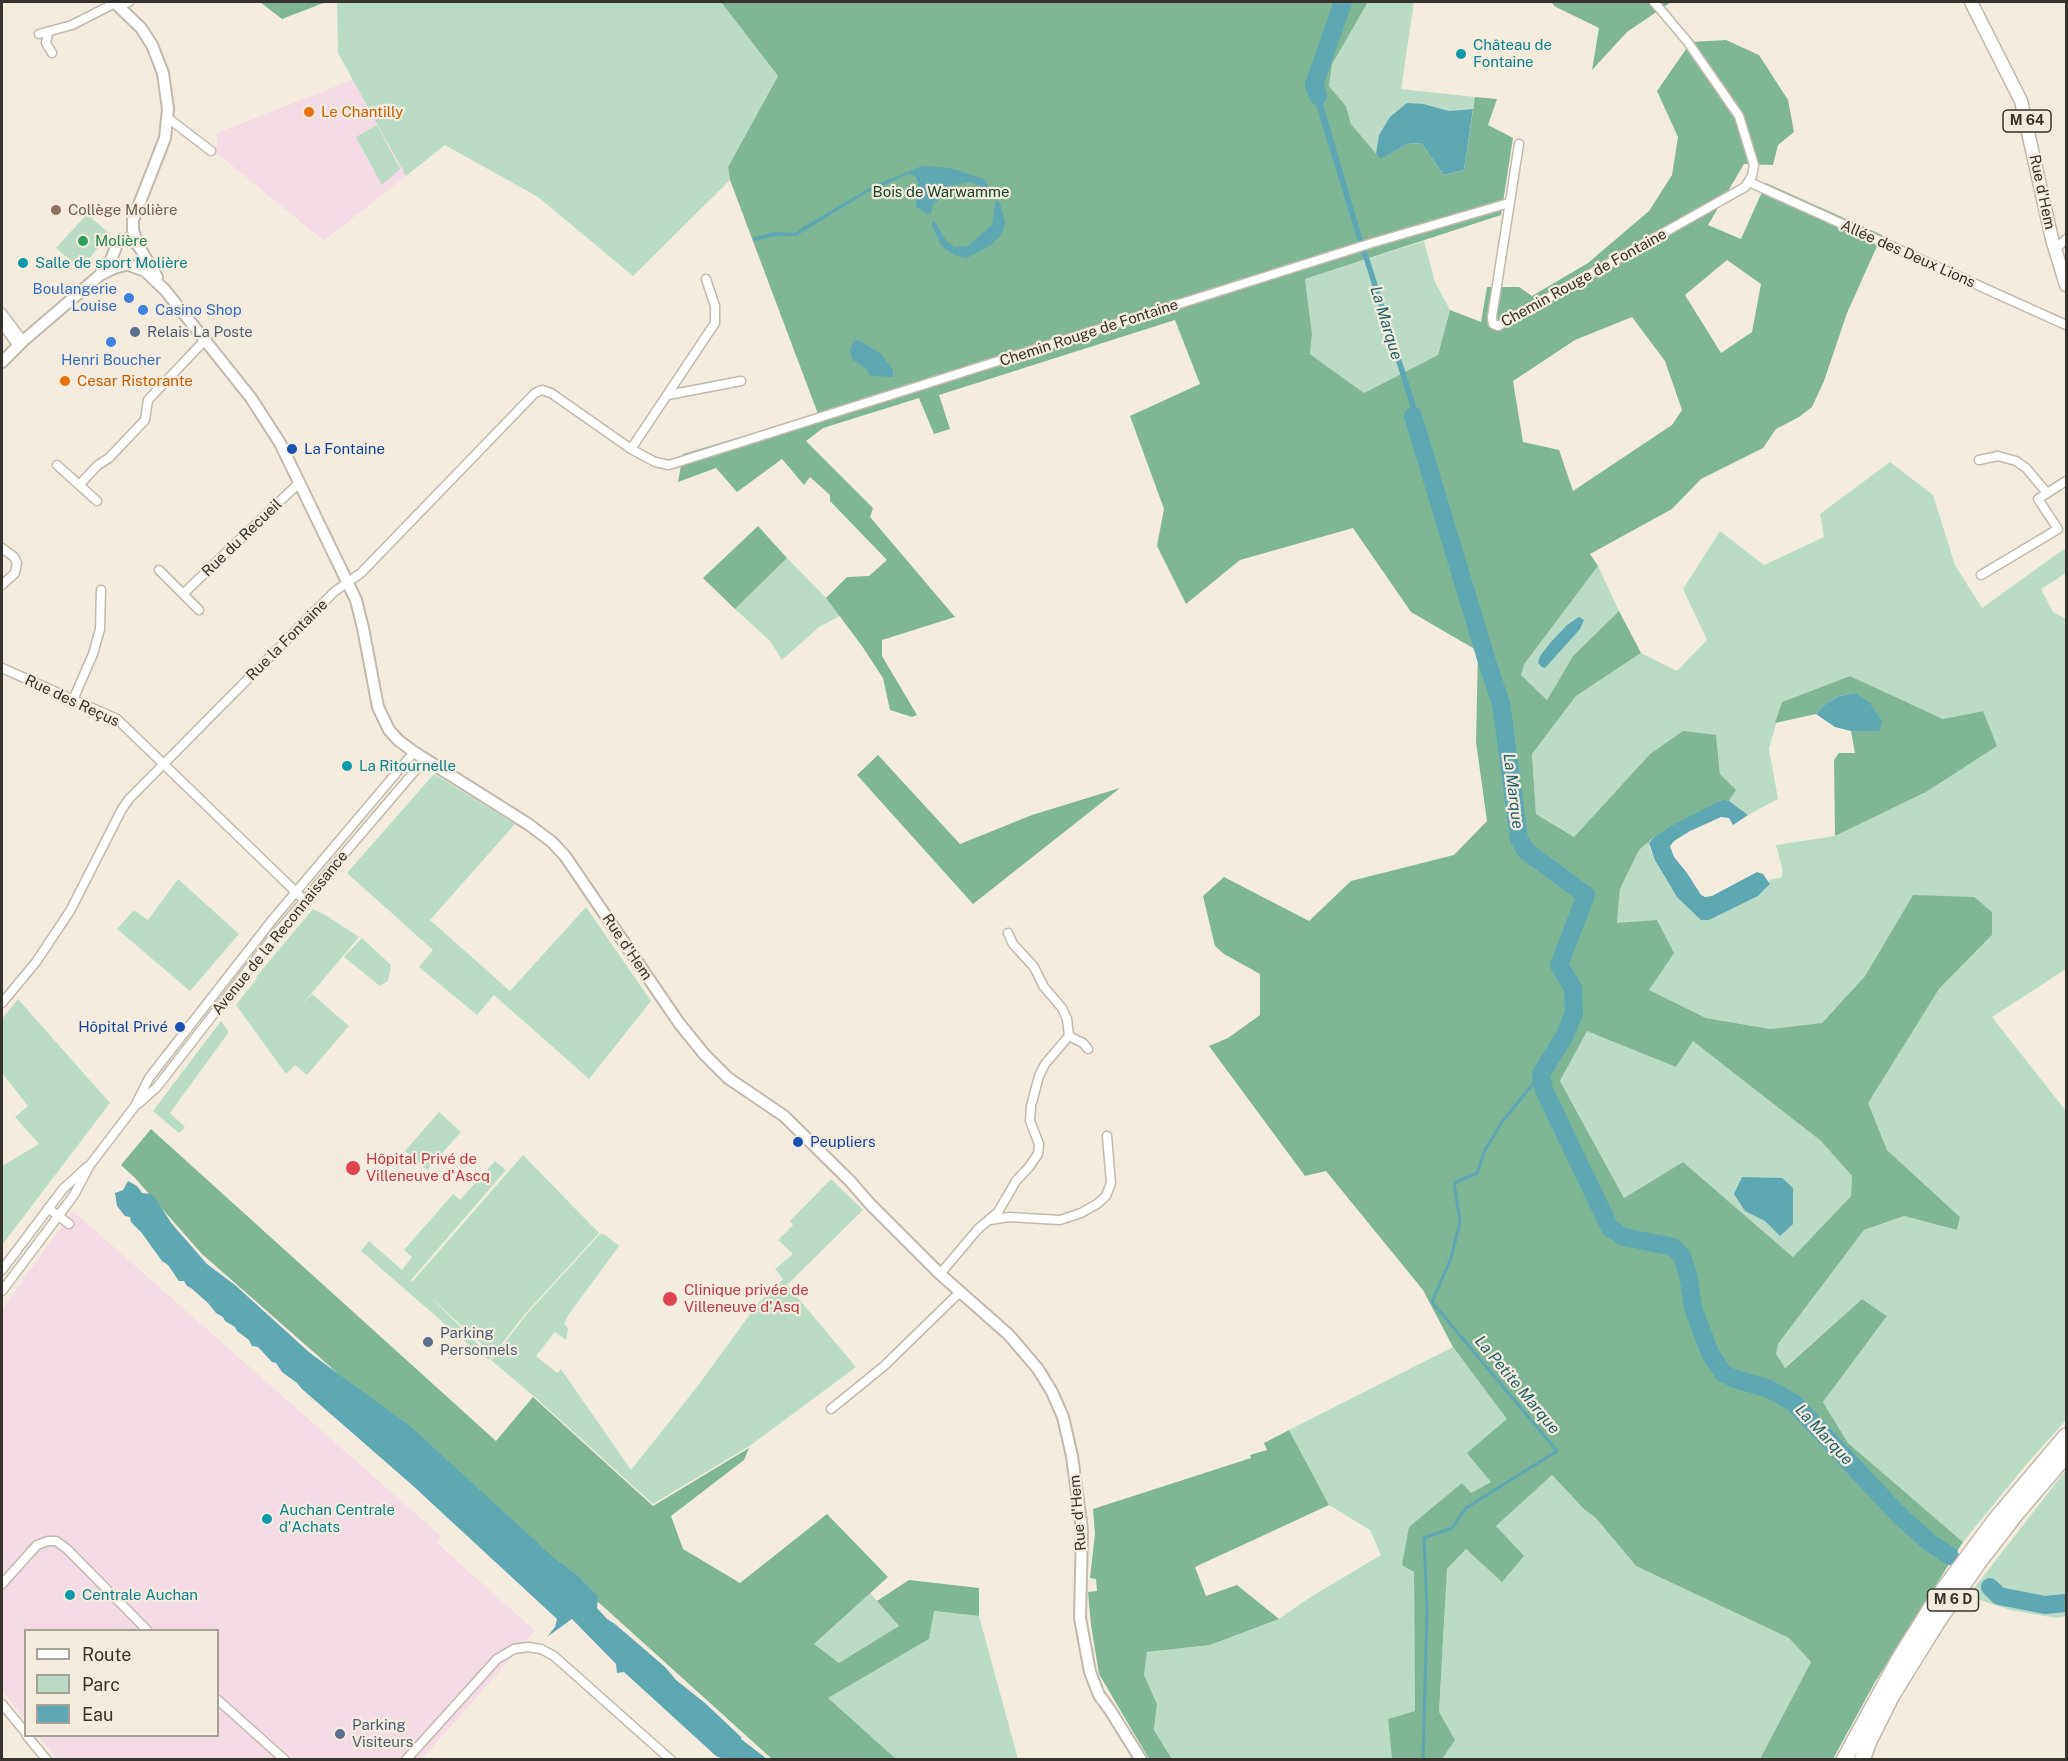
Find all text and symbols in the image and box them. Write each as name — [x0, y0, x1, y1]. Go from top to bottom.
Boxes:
place label: Château de Fontaine — [1473, 36, 1552, 71]
marker: Château de Fontaine — [1454, 47, 1468, 61]
place label: Le Chantilly — [321, 103, 403, 121]
marker: Le Chantilly — [302, 105, 316, 119]
road number: M 64 — [2003, 110, 2051, 132]
street label: Rue d'Hem — [2025, 153, 2059, 231]
park label: Bois de Warwamme — [873, 183, 1009, 201]
place label: Collège Molière — [68, 201, 178, 219]
marker: Collège Molière — [49, 203, 63, 217]
street label: Allée des Deux Lions — [1838, 216, 1978, 292]
street label: Chemin Rouge de Fontaine — [1498, 225, 1670, 331]
place label: Molière — [95, 232, 148, 250]
marker: Molière — [76, 234, 90, 248]
place label: Salle de sport Molière — [35, 254, 188, 272]
marker: Salle de sport Molière — [16, 256, 30, 270]
place label: Boulangerie Louise — [33, 280, 117, 315]
water label: La Marque — [1366, 284, 1406, 362]
marker: Boulangerie Louise — [122, 291, 136, 305]
street label: Chemin Rouge de Fontaine — [998, 296, 1180, 370]
place label: Casino Shop — [155, 301, 242, 319]
marker: Casino Shop — [136, 303, 150, 317]
place label: Relais La Poste — [147, 323, 253, 341]
marker: Relais La Poste — [128, 325, 142, 339]
marker: Henri Boucher — [104, 335, 118, 349]
place label: Henri Boucher — [61, 351, 161, 369]
place label: Cesar Ristorante — [77, 372, 193, 390]
marker: Cesar Ristorante — [58, 374, 72, 388]
place label: La Fontaine — [304, 440, 385, 458]
marker: La Fontaine — [285, 442, 299, 456]
street label: Rue du Recueil — [198, 495, 286, 581]
street label: Rue la Fontaine — [243, 596, 331, 684]
street label: Rue des Reçus — [22, 671, 122, 731]
water label: La Marque — [1499, 752, 1527, 830]
place label: La Ritournelle — [359, 757, 456, 775]
marker: La Ritournelle — [340, 759, 354, 773]
street label: Avenue de la Reconnaissance — [208, 847, 352, 1019]
street label: Rue d'Hem — [598, 910, 656, 984]
place label: Hôpital Privé — [78, 1018, 168, 1036]
marker: Hôpital Privé — [173, 1020, 187, 1034]
place label: Peupliers — [810, 1133, 876, 1151]
marker: Peupliers — [791, 1135, 805, 1149]
place label: Hôpital Privé de Villeneuve d'Ascq — [366, 1150, 490, 1185]
marker: Hôpital Privé de Villeneuve d'Ascq — [344, 1159, 362, 1177]
place label: Clinique privée de Villeneuve d'Asq — [684, 1281, 809, 1316]
marker: Clinique privée de Villeneuve d'Asq — [661, 1290, 679, 1308]
place label: Parking Personnels — [440, 1324, 518, 1359]
water label: La Petite Marque — [1470, 1332, 1564, 1438]
marker: Parking Personnels — [421, 1335, 435, 1349]
water label: La Marque — [1791, 1401, 1857, 1469]
street label: Rue d'Hem — [1066, 1474, 1090, 1552]
place label: Auchan Centrale d'Achats — [279, 1501, 395, 1536]
marker: Auchan Centrale d'Achats — [260, 1512, 274, 1526]
place label: Centrale Auchan — [82, 1586, 198, 1604]
marker: Centrale Auchan — [63, 1588, 77, 1602]
road number: M 6 D — [1928, 1589, 1978, 1611]
legend — [24, 1629, 219, 1737]
text: Route — [82, 1644, 131, 1665]
text: Parc — [82, 1674, 120, 1695]
text: Eau — [82, 1704, 113, 1725]
place label: Parking Visiteurs — [352, 1716, 413, 1751]
marker: Parking Visiteurs — [333, 1727, 347, 1741]

